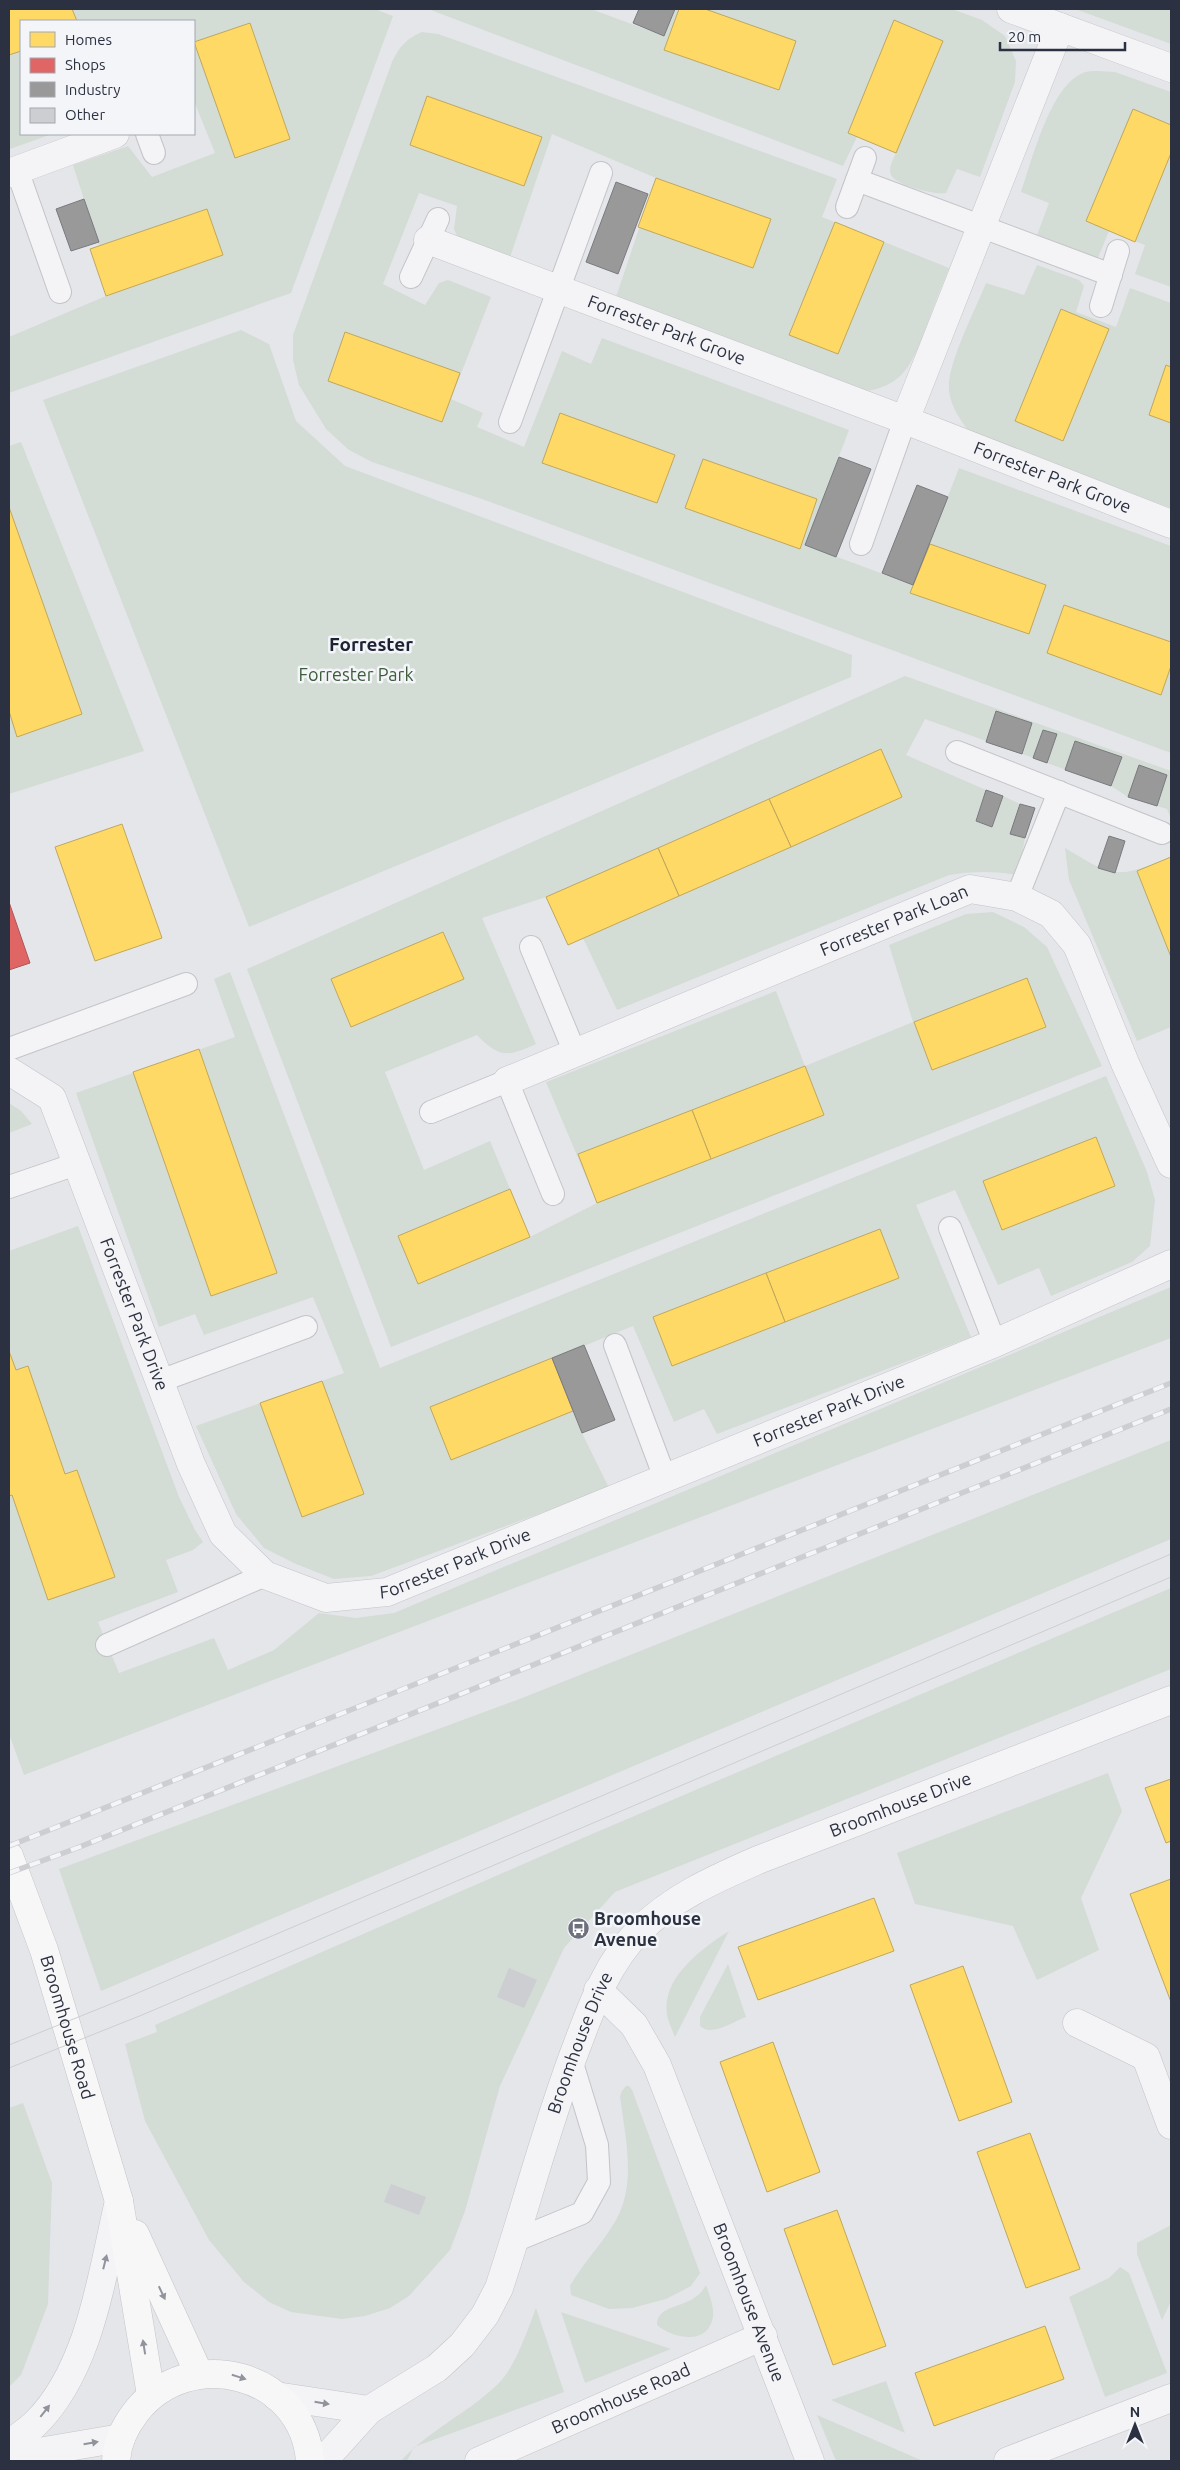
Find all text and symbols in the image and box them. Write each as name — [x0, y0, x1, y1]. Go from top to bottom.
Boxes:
legend — [20, 20, 195, 135]
scale bar — [1000, 20, 1125, 52]
text: 20 m — [1008, 28, 1041, 45]
text: Homes — [65, 31, 112, 48]
text: Shops — [65, 56, 106, 73]
text: Industry — [65, 81, 120, 98]
text: Other — [65, 106, 105, 123]
street label: Forrester Park Grove — [585, 290, 749, 368]
street label: Forrester Park Grove — [971, 437, 1134, 516]
district label: Forrester — [329, 633, 413, 655]
park label: Forrester Park — [298, 664, 414, 684]
street label: Forrester Park Loan — [817, 880, 971, 959]
street label: Forrester Park Drive — [97, 1235, 173, 1393]
street label: Forrester Park Drive — [750, 1370, 907, 1450]
street label: Forrester Park Drive — [379, 1523, 533, 1602]
street label: Broomhouse Drive — [826, 1767, 974, 1840]
place label: Broomhouse Avenue — [594, 1908, 701, 1949]
bus stop icon: Broomhouse Avenue — [566, 1917, 590, 1941]
street label: Broomhouse Road — [37, 1953, 99, 2101]
street label: Broomhouse Drive — [543, 1968, 616, 2116]
street label: Broomhouse Avenue — [710, 2220, 789, 2384]
one-way arrow — [101, 2255, 109, 2270]
one-way arrow — [158, 2286, 166, 2300]
one-way arrow — [139, 2338, 147, 2354]
street label: Broomhouse Road — [548, 2358, 693, 2437]
one-way arrow — [232, 2374, 247, 2382]
one-way arrow — [315, 2399, 331, 2407]
north arrow — [1110, 2400, 1160, 2450]
text: N — [1130, 2404, 1140, 2420]
one-way arrow — [39, 2405, 50, 2418]
one-way arrow — [84, 2439, 100, 2447]

